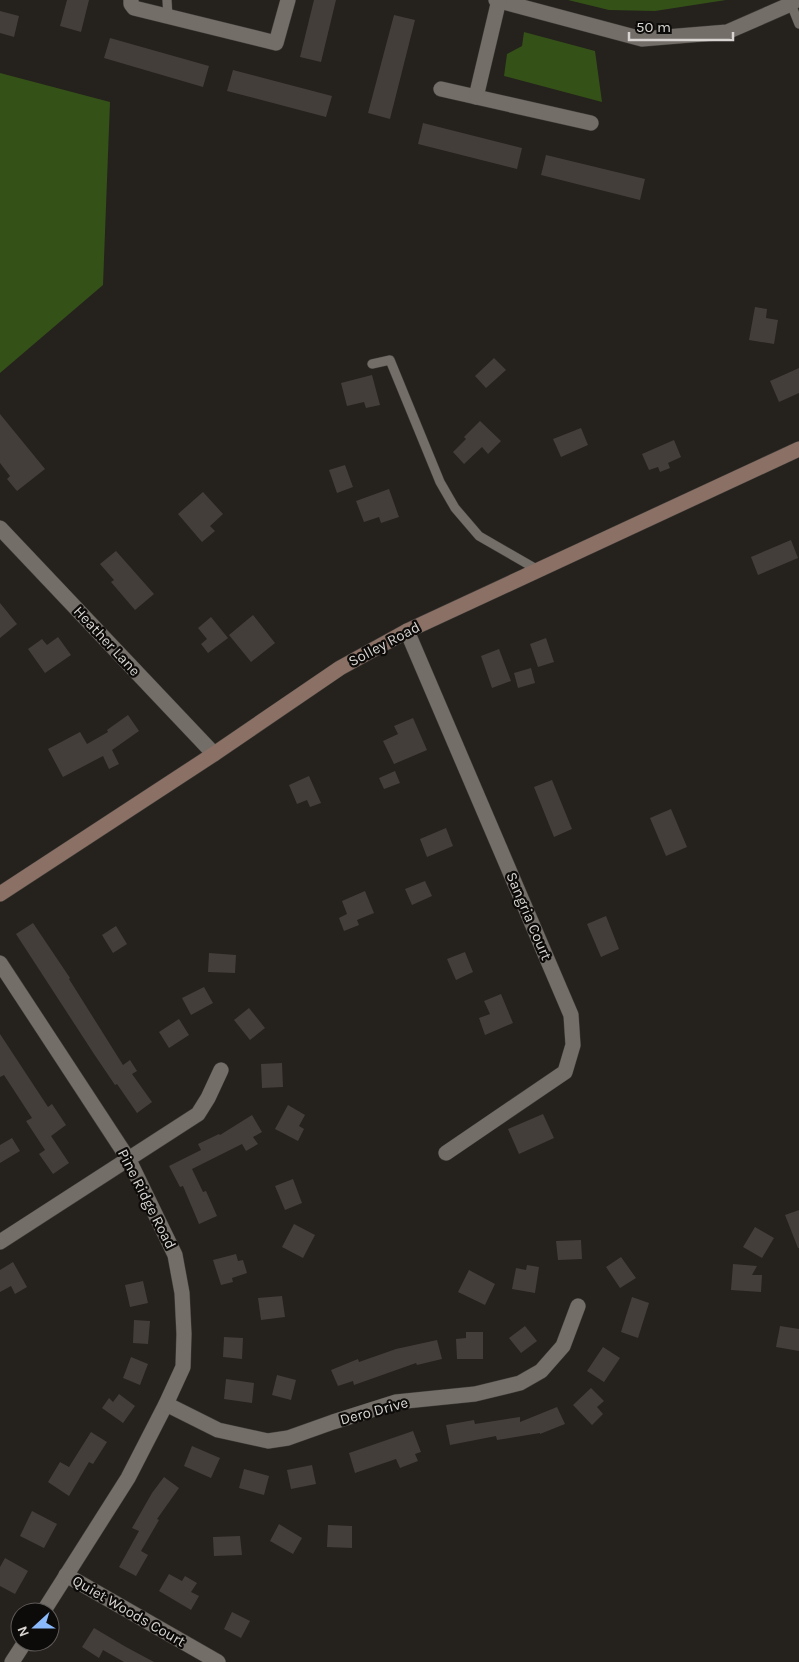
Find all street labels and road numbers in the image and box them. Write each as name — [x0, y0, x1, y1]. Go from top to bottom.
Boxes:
street label: Heather Lane — [70, 602, 144, 680]
street label: Solley Road — [345, 618, 423, 670]
street label: Sangria Court — [502, 869, 556, 963]
street label: Pine Ridge Road — [114, 1146, 180, 1252]
street label: Dero Drive — [338, 1393, 410, 1429]
street label: Quiet Woods Court — [69, 1571, 189, 1651]

